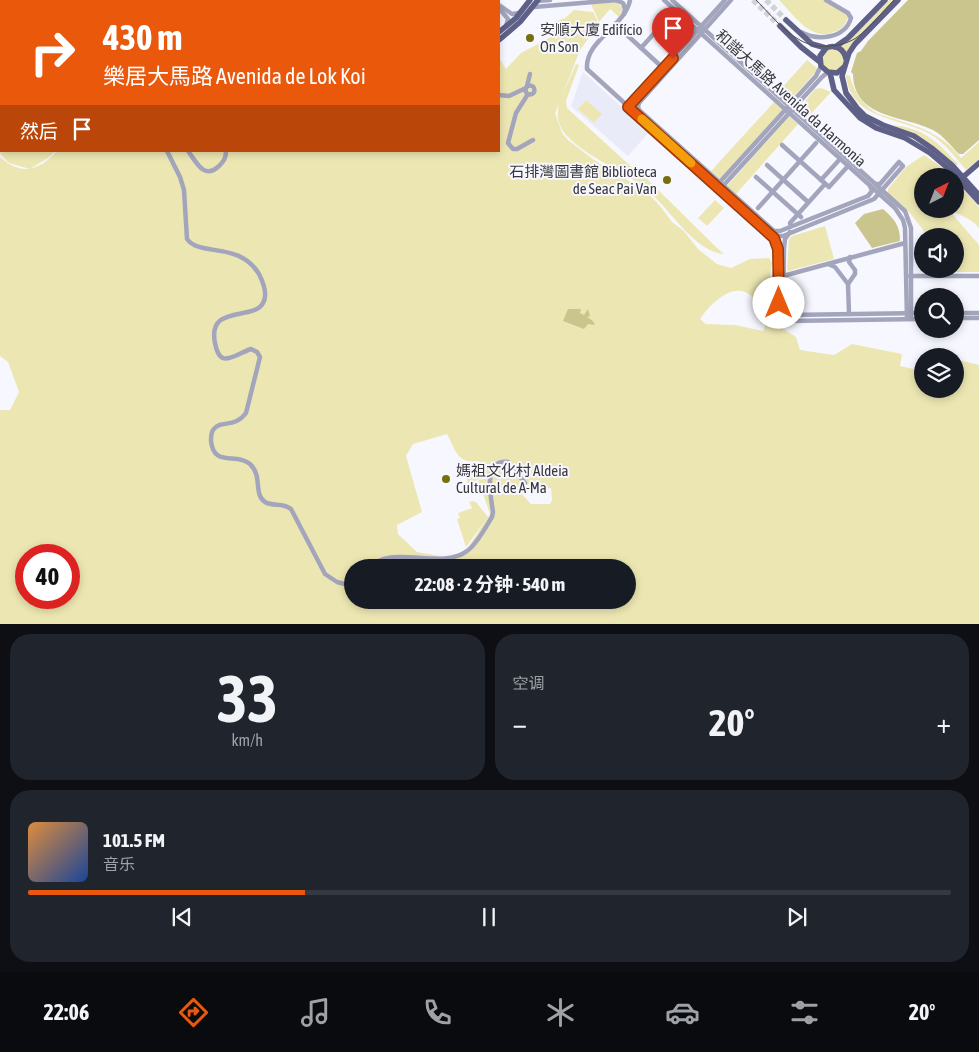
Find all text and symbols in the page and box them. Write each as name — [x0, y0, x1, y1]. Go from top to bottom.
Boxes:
pin — [652, 7, 694, 58]
icon: arrive — [659, 14, 687, 42]
text: 430 m — [103, 17, 182, 57]
icon: right — [20, 20, 85, 85]
place label: 安順大廈 Edifício On Son — [540, 21, 643, 55]
street label: 和諧大馬路 Avenida da Harmonia — [713, 26, 870, 170]
marker: 安順大廈 Edifício On Son — [524, 32, 536, 44]
text: 樂居大馬路 Avenida de Lok Koi — [103, 63, 366, 89]
icon: arrive — [68, 115, 96, 143]
text: 然后 — [20, 120, 58, 142]
place label: 石排灣圖書館 Biblioteca de Seac Pai Van — [509, 163, 657, 197]
north arrow — [914, 168, 964, 218]
map controls — [914, 168, 964, 398]
marker: 石排灣圖書館 Biblioteca de Seac Pai Van — [661, 174, 673, 186]
button: sound — [914, 228, 964, 278]
position arrow — [752, 276, 804, 328]
button: search — [914, 288, 964, 338]
button: layers — [914, 348, 964, 398]
place label: 媽祖文化村 Aldeia Cultural de A-Ma — [456, 462, 569, 496]
marker: 媽祖文化村 Aldeia Cultural de A-Ma — [440, 473, 452, 485]
speed limit sign: 40 — [15, 544, 80, 609]
text: 22:08 · 2 分钟 · 540 m — [415, 573, 565, 595]
text: 33 — [217, 661, 278, 736]
text: 空调 — [513, 674, 545, 692]
text: 20° — [709, 701, 755, 744]
text: − — [513, 707, 527, 739]
text: + — [936, 707, 951, 739]
text: km/h — [231, 731, 263, 749]
text: 101.5 FM — [103, 829, 165, 851]
text: 音乐 — [103, 855, 135, 873]
icon: previous — [168, 903, 196, 931]
icon: pause — [475, 903, 503, 931]
icon: next — [783, 903, 811, 931]
icon: directions — [176, 995, 211, 1030]
icon: music — [298, 995, 333, 1030]
icon: phone — [420, 995, 455, 1030]
icon: climate — [543, 995, 578, 1030]
icon: car — [665, 995, 700, 1030]
icon: filters — [787, 995, 822, 1030]
text: 22:06 — [44, 999, 89, 1025]
text: 20° — [909, 999, 935, 1025]

